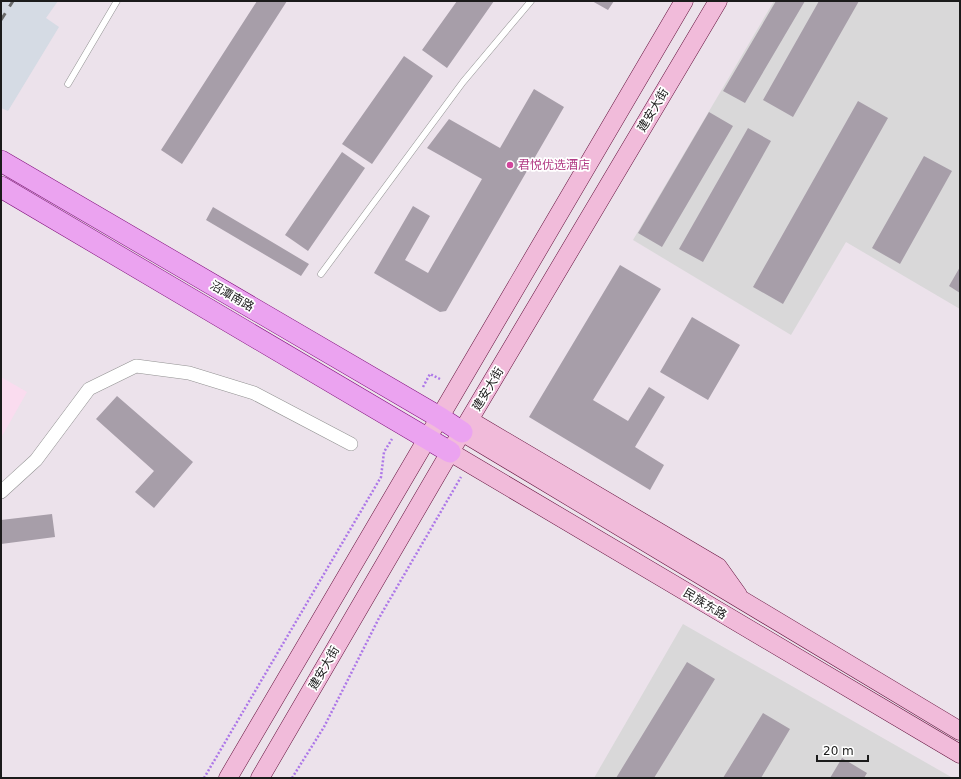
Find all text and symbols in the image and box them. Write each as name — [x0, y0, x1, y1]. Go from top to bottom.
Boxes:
street label: 建安大街 — [635, 86, 671, 134]
place label: 君悦优选酒店 — [518, 158, 590, 172]
marker: 君悦优选酒店 — [505, 160, 515, 170]
street label: 沼潭南路 — [208, 278, 256, 314]
street label: 建安大街 — [470, 365, 506, 413]
street label: 民族东路 — [681, 586, 729, 622]
street label: 建安大街 — [306, 644, 342, 692]
scale bar — [817, 737, 868, 763]
text: 20 m — [823, 744, 854, 758]

